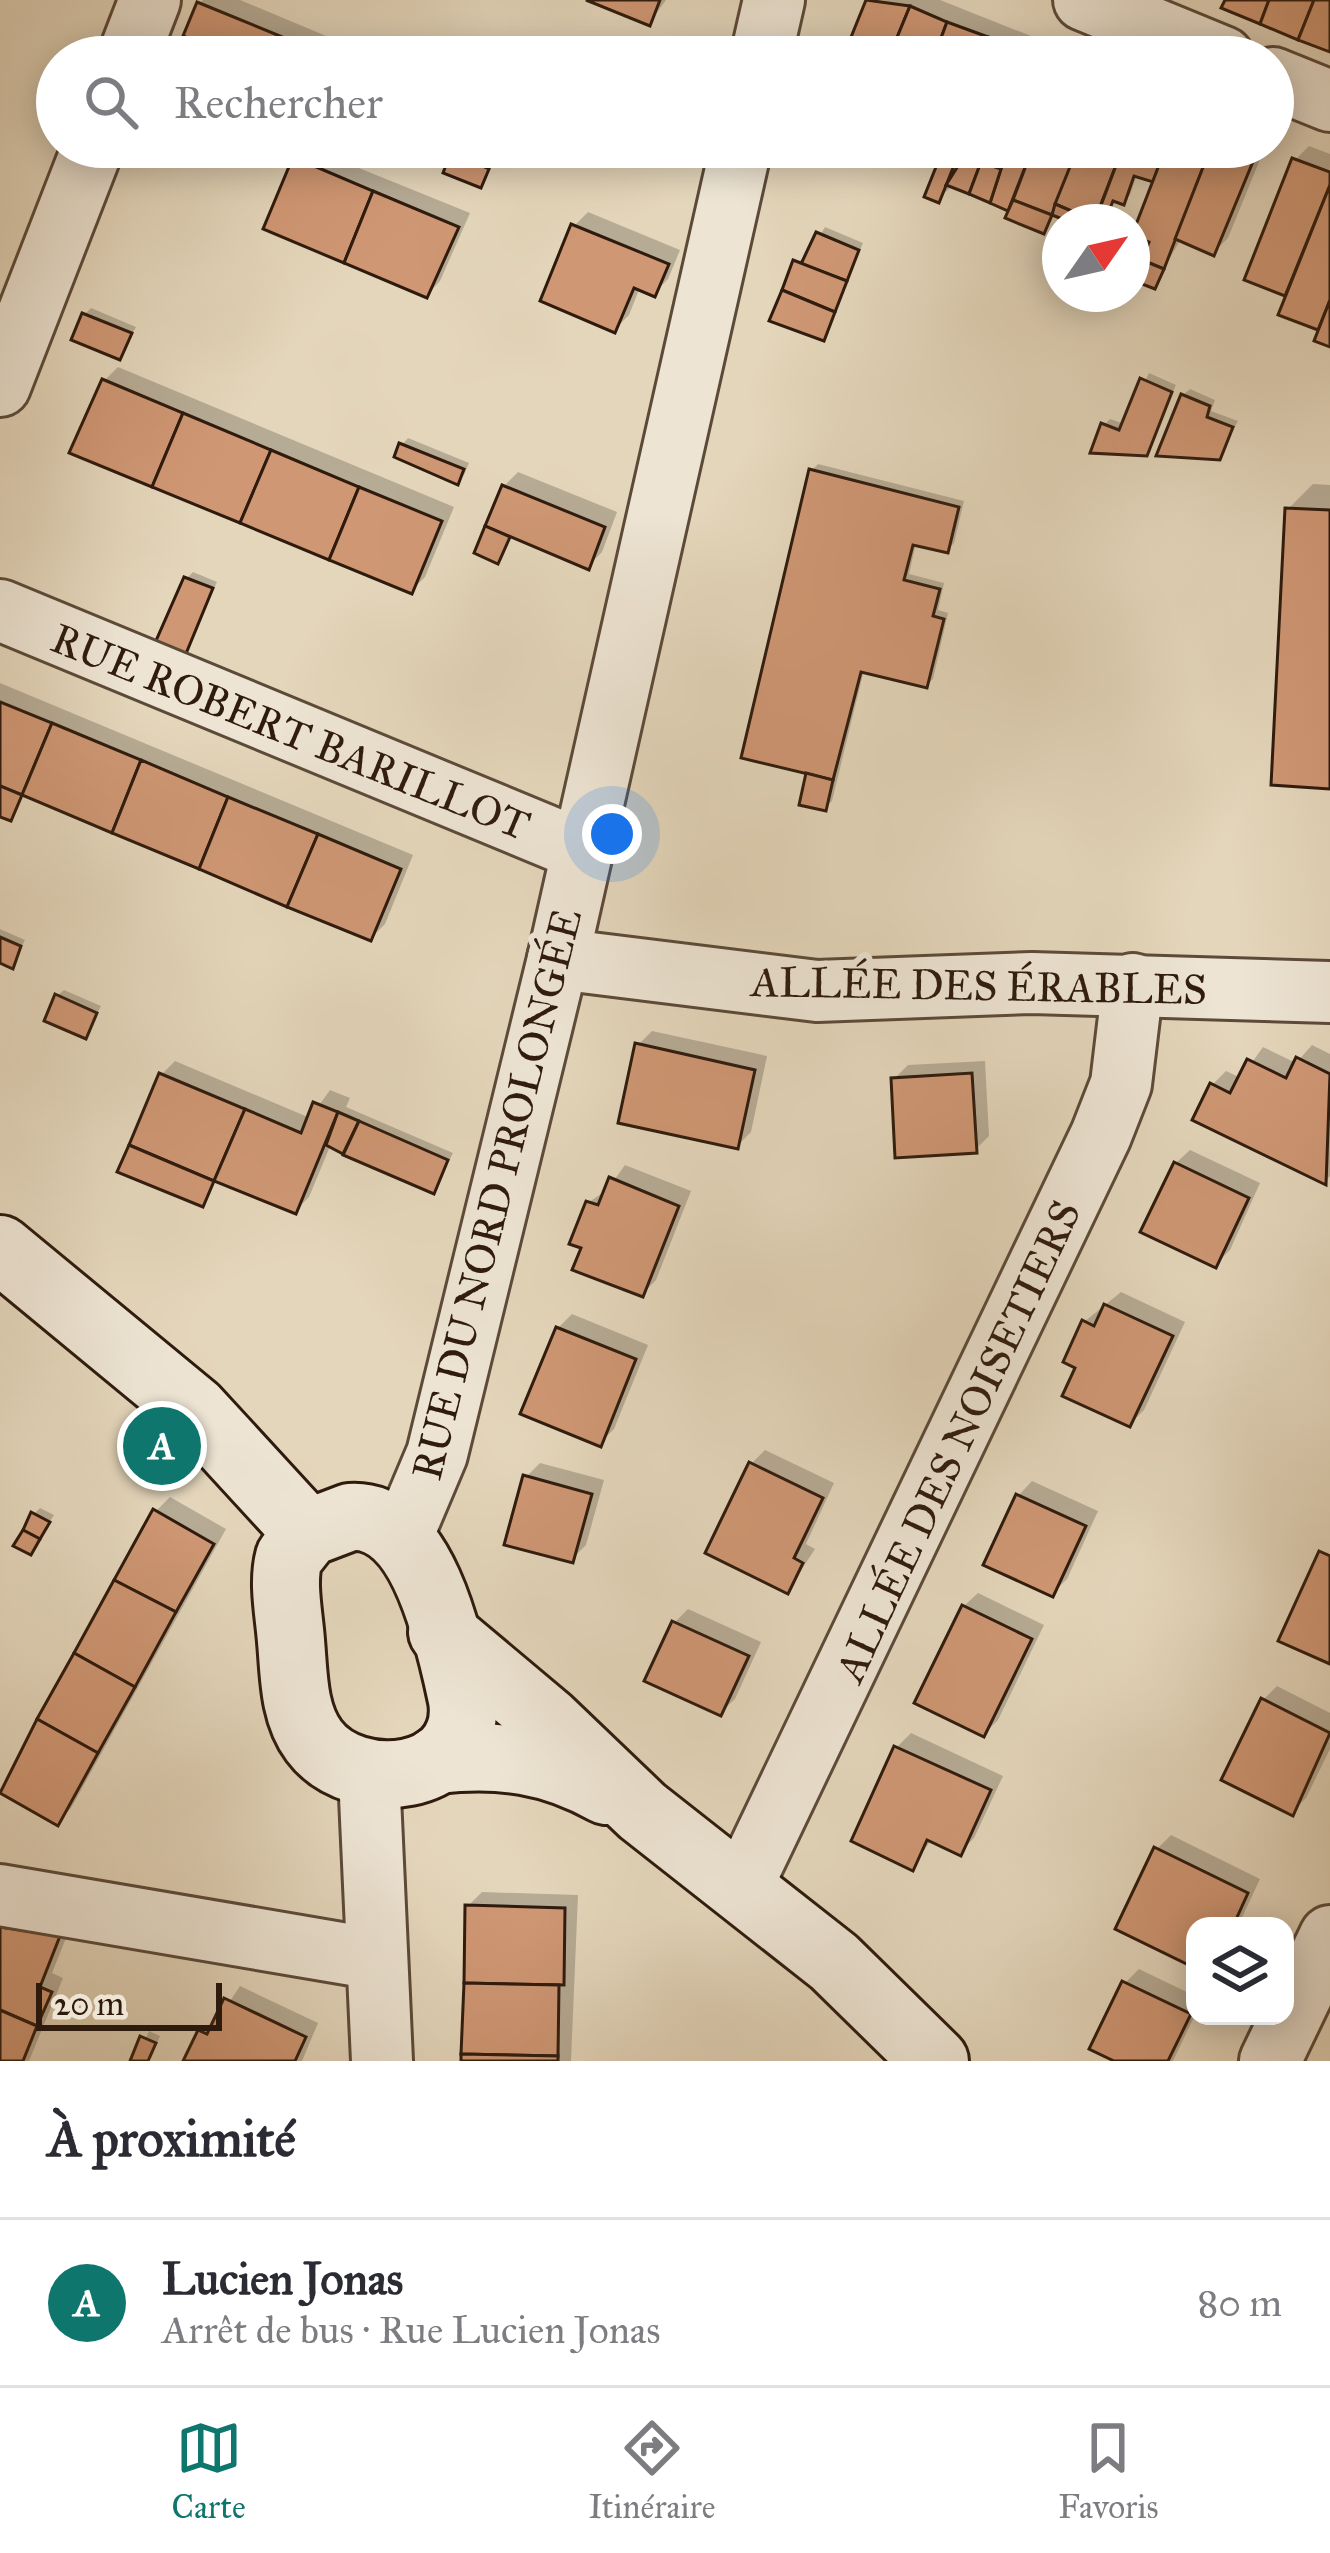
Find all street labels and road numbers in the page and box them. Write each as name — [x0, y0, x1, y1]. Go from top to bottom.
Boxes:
street label: RUE ROBERT BARILLOT — [44, 612, 537, 852]
street label: RUE DU NORD PROLONGÉE — [400, 903, 593, 1485]
street label: ALLÉE DES ÉRABLES — [749, 955, 1207, 1016]
street label: ALLÉE DES NOISETIERS — [822, 1192, 1092, 1692]

